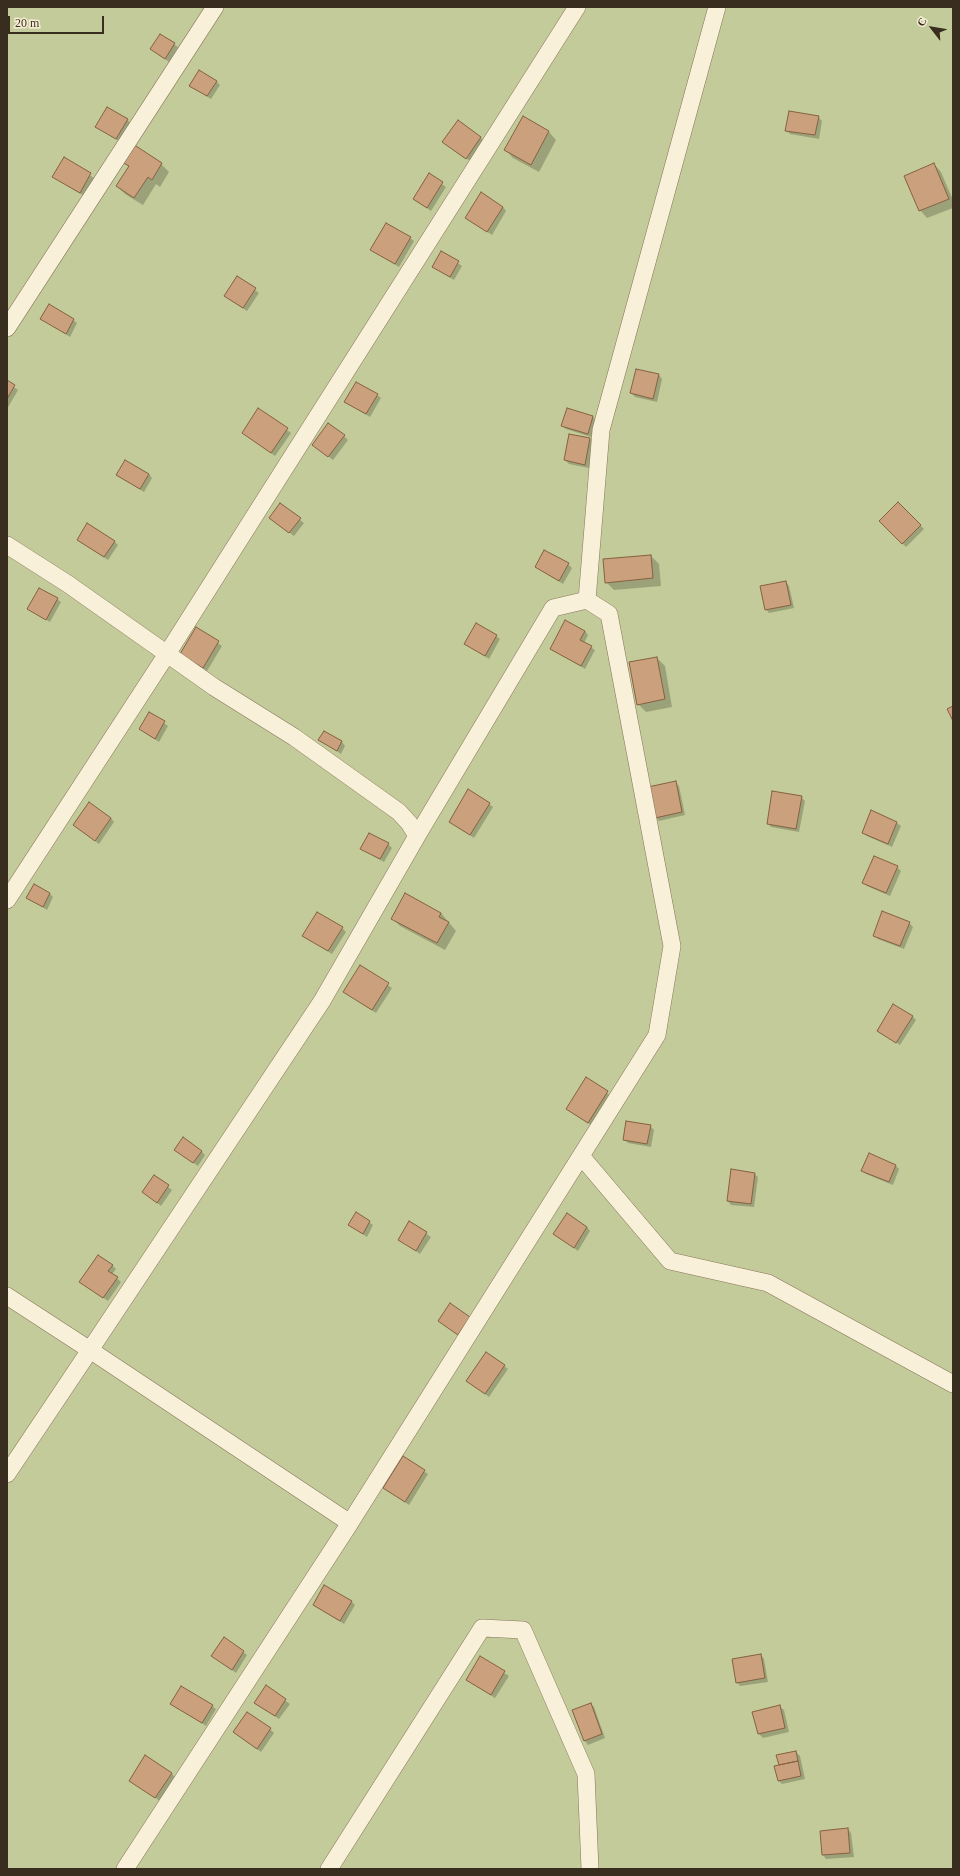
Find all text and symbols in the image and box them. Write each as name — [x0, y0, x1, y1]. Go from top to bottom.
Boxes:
scale bar — [10, 8, 106, 34]
north arrow — [912, 8, 952, 48]
text: С — [915, 15, 929, 28]
text: 20 m — [15, 16, 39, 30]

